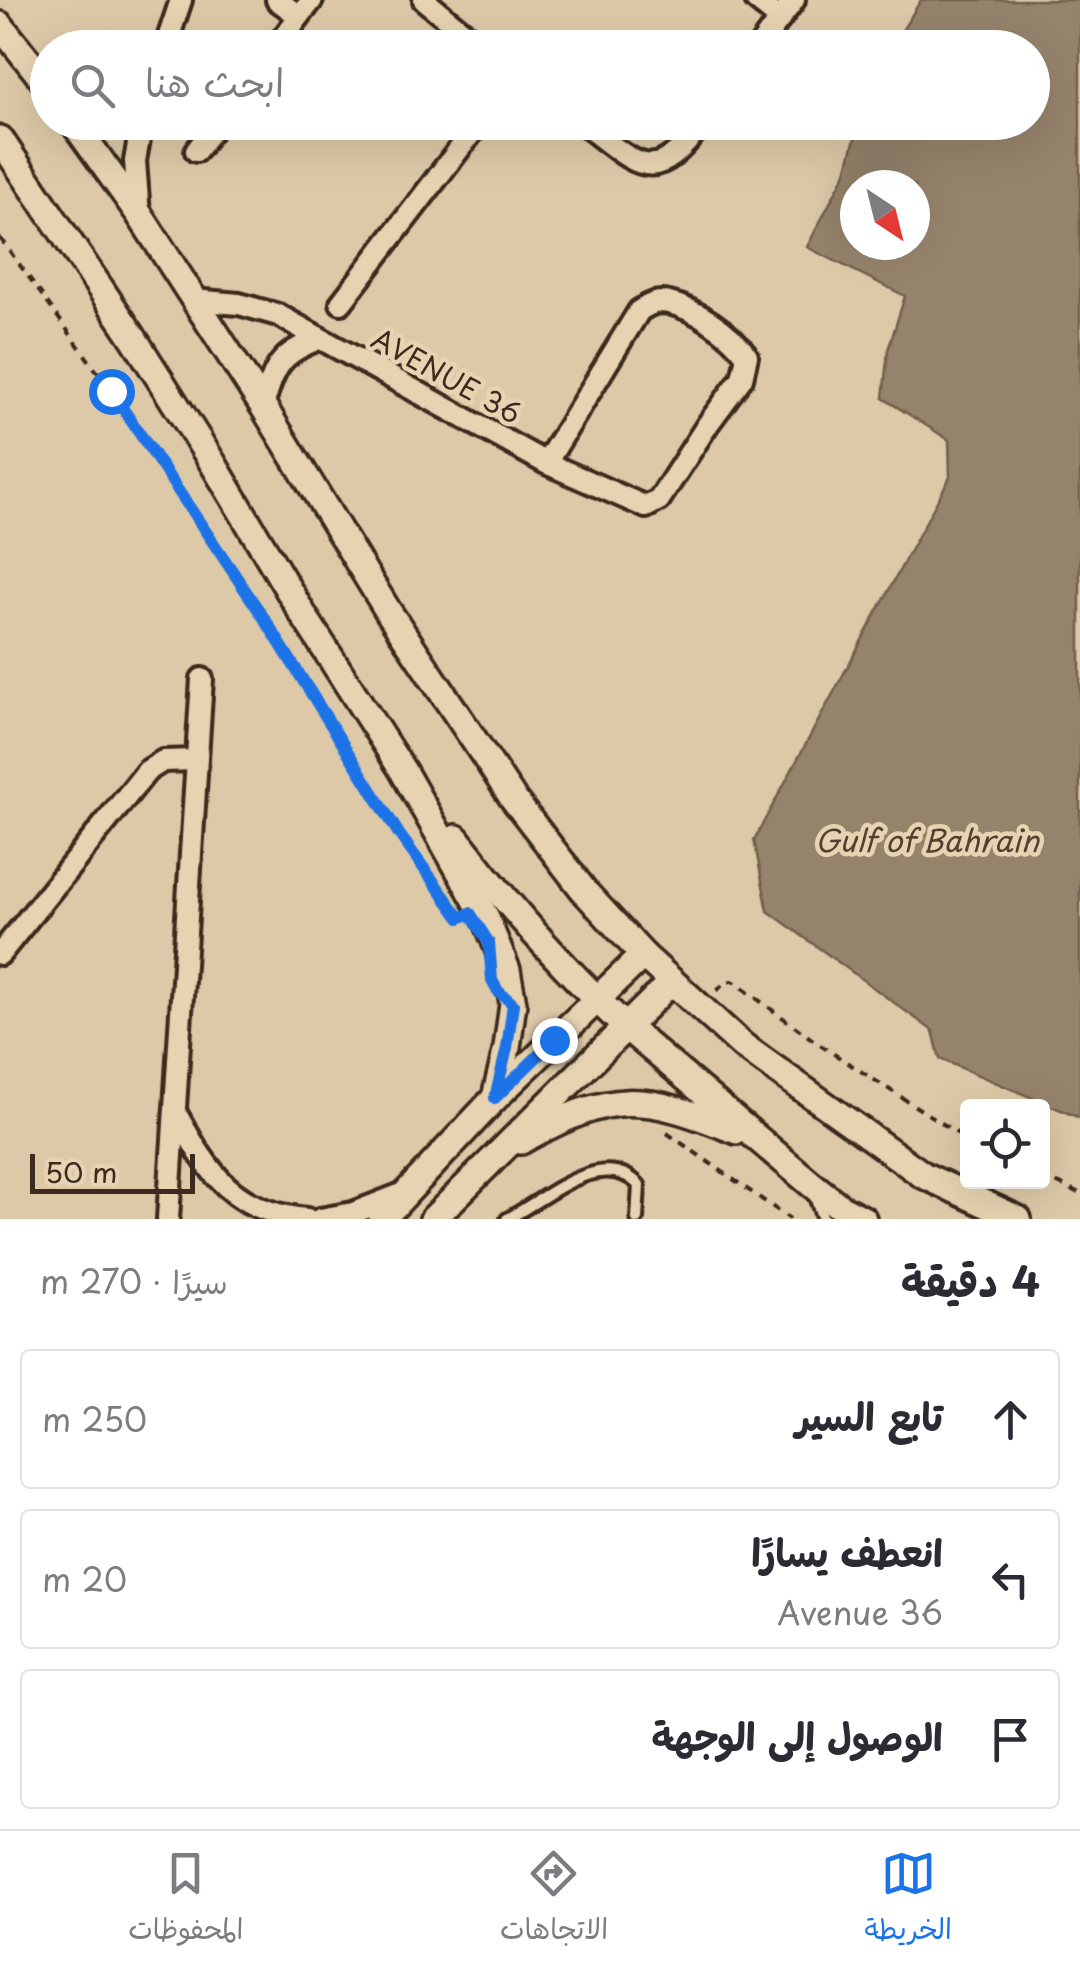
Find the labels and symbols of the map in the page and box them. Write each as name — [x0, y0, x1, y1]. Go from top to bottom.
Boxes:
north arrow — [840, 170, 930, 260]
street label: AVENUE 36 — [364, 316, 530, 434]
route start — [89, 369, 135, 415]
water label: Gulf of Bahrain — [815, 817, 1041, 862]
route end — [532, 1018, 578, 1064]
scale bar — [30, 1149, 195, 1194]

